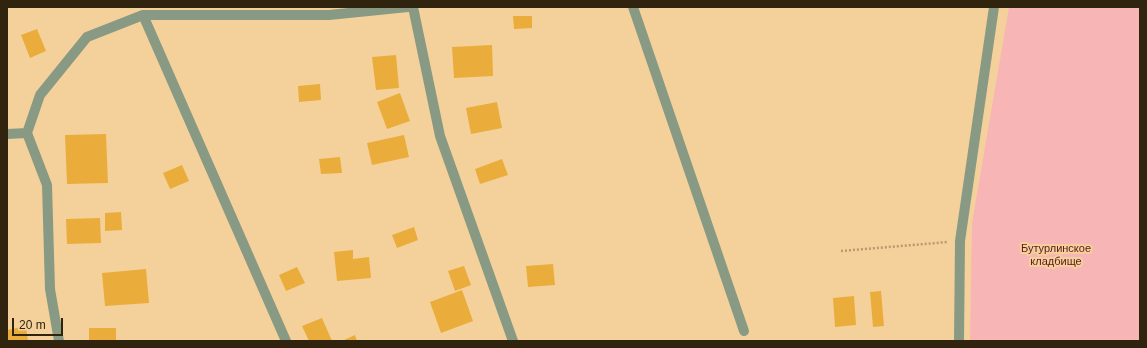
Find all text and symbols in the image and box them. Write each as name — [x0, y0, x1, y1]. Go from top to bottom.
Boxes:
park label: Бутурлинское кладбище — [1021, 242, 1091, 268]
scale bar — [14, 310, 65, 336]
text: 20 m — [19, 318, 46, 332]

